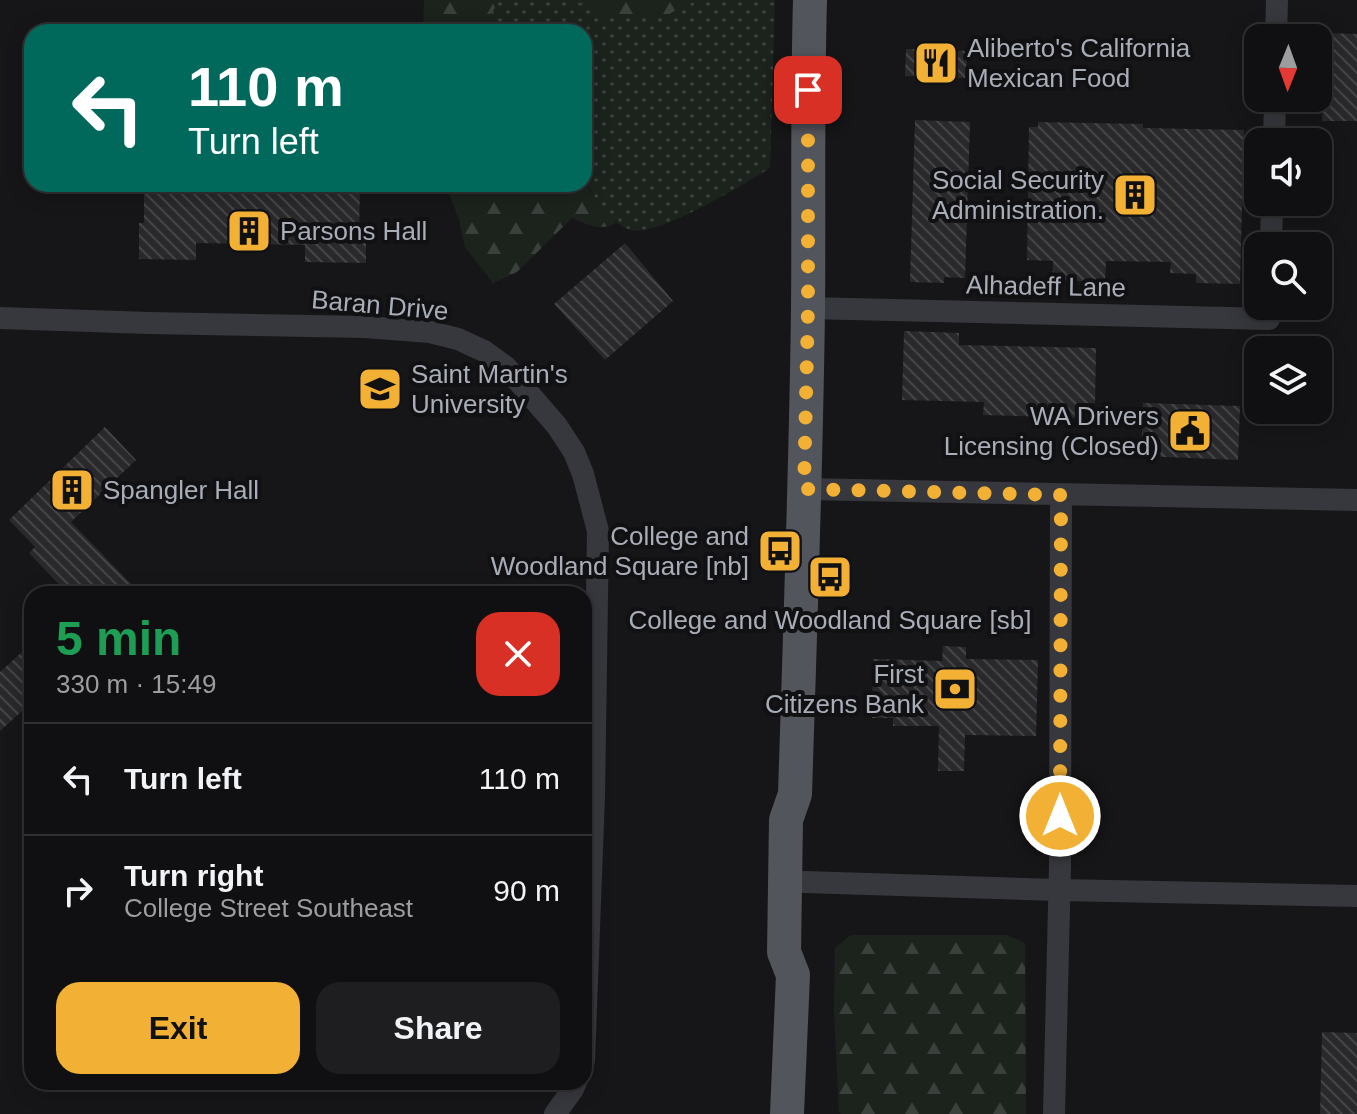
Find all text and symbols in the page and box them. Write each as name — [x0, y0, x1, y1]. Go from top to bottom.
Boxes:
north arrow — [1244, 24, 1332, 112]
map controls — [1244, 24, 1332, 424]
place label: Aliberto's California Mexican Food — [967, 33, 1191, 93]
restaurant icon: Aliberto's California Mexican Food — [912, 39, 960, 87]
text: 110 m — [188, 55, 344, 118]
icon: left — [56, 56, 160, 160]
pin — [774, 56, 842, 124]
icon: arrive — [786, 68, 830, 112]
text: Turn left — [188, 121, 319, 162]
button: sound — [1244, 128, 1332, 216]
place label: Social Security Administration. — [932, 165, 1104, 225]
building icon: Social Security Administration. — [1111, 171, 1159, 219]
building icon: Parsons Hall — [225, 207, 273, 255]
place label: Parsons Hall — [280, 216, 427, 246]
button: search — [1244, 232, 1332, 320]
street label: Alhadeff Lane — [966, 270, 1126, 302]
street label: Baran Drive — [310, 284, 450, 326]
button: layers — [1244, 336, 1332, 424]
place label: Saint Martin's University — [411, 359, 568, 419]
school or university icon: Saint Martin's University — [356, 365, 404, 413]
place label: WA Drivers Licensing (Closed) — [944, 401, 1159, 461]
public building icon: WA Drivers Licensing (Closed) — [1166, 407, 1214, 455]
building icon: Spangler Hall — [48, 466, 96, 514]
place label: Spangler Hall — [103, 475, 259, 505]
place label: College and Woodland Square [nb] — [491, 521, 749, 581]
bus stop icon: College and Woodland Square [nb] — [756, 527, 804, 575]
bus stop icon: College and Woodland Square [sb] — [806, 553, 854, 601]
place label: College and Woodland Square [sb] — [629, 605, 1031, 635]
text: 5 min — [56, 612, 181, 665]
button: close — [476, 612, 560, 696]
place label: First Citizens Bank — [765, 659, 925, 719]
bank icon: First Citizens Bank — [931, 665, 979, 713]
text: 330 m · 15:49 — [56, 669, 216, 699]
icon: left — [56, 757, 100, 801]
text: Turn left — [124, 762, 242, 795]
text: 110 m — [479, 762, 560, 795]
position arrow — [1018, 774, 1102, 858]
text: Turn right — [124, 859, 263, 892]
icon: right — [56, 869, 100, 913]
text: 90 m — [493, 874, 560, 907]
text: College Street Southeast — [124, 893, 413, 923]
button: Exit — [56, 982, 300, 1074]
button: Share — [316, 982, 560, 1074]

